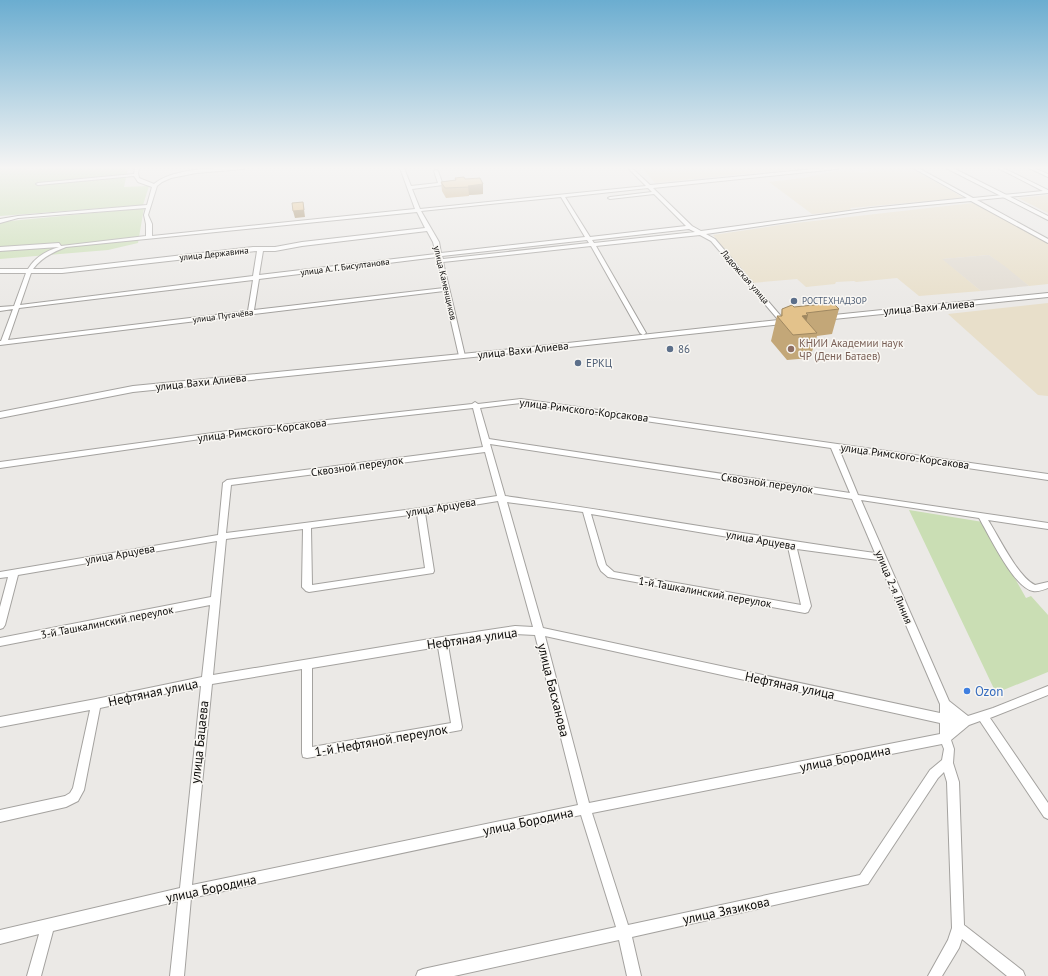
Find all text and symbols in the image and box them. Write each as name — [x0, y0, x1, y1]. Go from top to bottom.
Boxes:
street label: улица Державина — [179, 244, 249, 263]
street label: улица Каменщиков — [432, 245, 459, 321]
street label: Ладожская улица — [718, 247, 772, 306]
street label: улица А. Г. Бисултанова — [300, 256, 390, 277]
place label: РОСТЕХНАДЗОР — [802, 295, 867, 306]
marker: РОСТЕХНАДЗОР — [789, 296, 799, 306]
street label: улица Вахи Алиева — [883, 296, 975, 318]
street label: улица Пугачёва — [192, 306, 254, 325]
place label: КНИИ Академии наук ЧР (Дени Батаев) — [799, 336, 904, 363]
street label: улица Вахи Алиева — [477, 338, 569, 362]
place label: 86 — [678, 342, 690, 356]
marker: 86 — [665, 344, 675, 354]
marker: КНИИ Академии наук ЧР (Дени Батаев) — [786, 344, 796, 354]
place label: ЕРКЦ — [586, 356, 613, 370]
marker: ЕРКЦ — [573, 358, 583, 368]
street label: улица Вахи Алиева — [155, 370, 247, 394]
street label: улица Римского-Корсакова — [519, 395, 649, 425]
street label: улица Римского-Корсакова — [197, 415, 327, 445]
street label: улица Римского-Корсакова — [840, 440, 970, 472]
street label: Сквозной переулок — [310, 452, 405, 479]
street label: Сквозной переулок — [720, 470, 815, 497]
street label: улица Арцуева — [405, 495, 477, 519]
street label: улица Арцуева — [725, 527, 797, 553]
street label: улица Арцуева — [84, 541, 156, 567]
street label: улица 2-я Линия — [872, 548, 916, 626]
street label: 1-й Ташкалинский переулок — [637, 573, 773, 611]
street label: 3-й Ташкалинский переулок — [39, 602, 175, 642]
street label: Нефтяная улица — [426, 624, 519, 653]
street label: улица Басханова — [534, 642, 573, 739]
street label: Нефтяная улица — [743, 668, 836, 703]
street label: Нефтяная улица — [107, 675, 200, 710]
place label: Ozon — [975, 683, 1003, 700]
marker: Ozon — [962, 686, 972, 696]
street label: улица Бацаева — [187, 700, 212, 784]
street label: 1-й Нефтяной переулок — [313, 720, 450, 761]
street label: улица Бородина — [798, 741, 892, 776]
street label: улица Бородина — [481, 804, 575, 839]
street label: улица Бородина — [164, 871, 258, 906]
street label: улица Зязикова — [681, 893, 771, 928]

